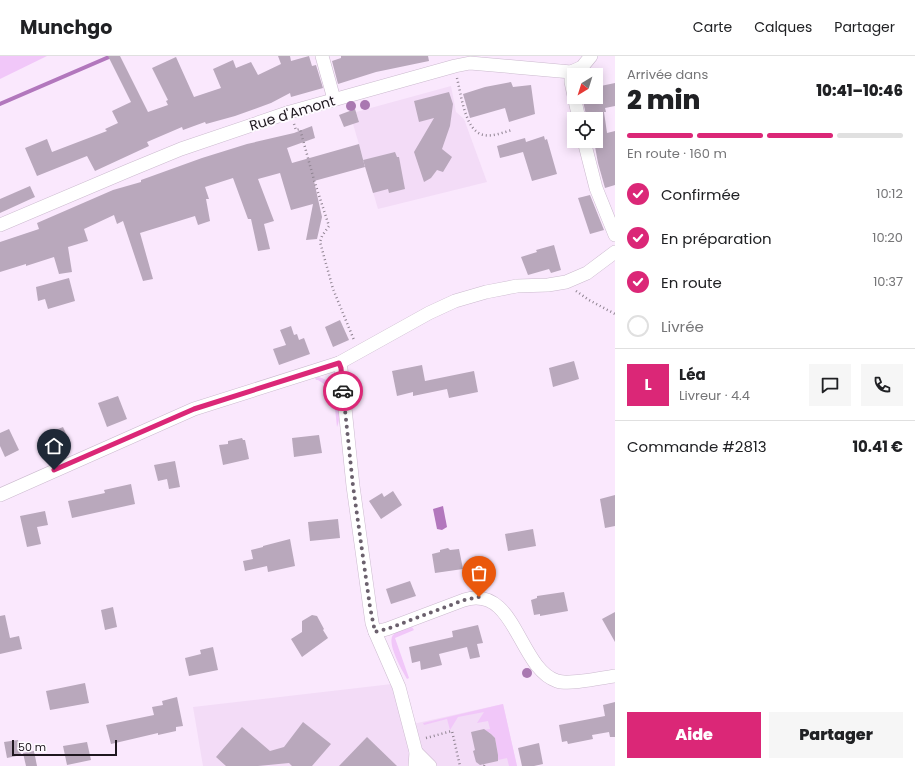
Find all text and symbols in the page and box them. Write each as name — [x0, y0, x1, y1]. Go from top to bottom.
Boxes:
text: Munchgo — [20, 14, 112, 41]
text: Carte — [693, 17, 732, 37]
text: Calques — [754, 17, 812, 37]
text: Partager — [834, 17, 895, 37]
text: Arrivée dans — [627, 65, 708, 84]
north arrow — [567, 68, 603, 104]
map controls — [567, 68, 603, 148]
text: 10:41–10:46 — [816, 80, 903, 101]
text: 2 min — [627, 82, 700, 118]
street label: Rue d'Amont — [247, 91, 337, 135]
button: locate — [567, 112, 603, 148]
text: En route · 160 m — [627, 144, 727, 163]
icon: check — [627, 183, 649, 205]
text: Confirmée — [661, 184, 740, 205]
text: 10:12 — [876, 184, 903, 203]
icon: check — [627, 227, 649, 249]
text: En préparation — [661, 228, 772, 249]
text: 10:20 — [872, 228, 903, 247]
icon: check — [627, 271, 649, 293]
text: En route — [661, 272, 722, 293]
text: 10:37 — [873, 272, 903, 291]
text: Livrée — [661, 316, 704, 337]
text: Léa — [679, 364, 706, 385]
button: chat — [809, 364, 851, 406]
button: phone — [861, 364, 903, 406]
courier — [323, 371, 363, 411]
text: L — [644, 374, 652, 395]
icon: car — [332, 380, 354, 402]
text: Livreur · 4.4 — [679, 386, 750, 405]
pin — [37, 429, 71, 470]
icon: home — [43, 435, 65, 457]
text: Commande #2813 — [627, 436, 767, 457]
text: 10.41 € — [852, 436, 903, 457]
pin — [462, 556, 496, 597]
icon: bag — [468, 562, 490, 584]
button: Aide — [627, 712, 761, 758]
button: Partager — [769, 712, 903, 758]
scale bar — [12, 738, 117, 757]
text: 50 m — [18, 739, 46, 755]

